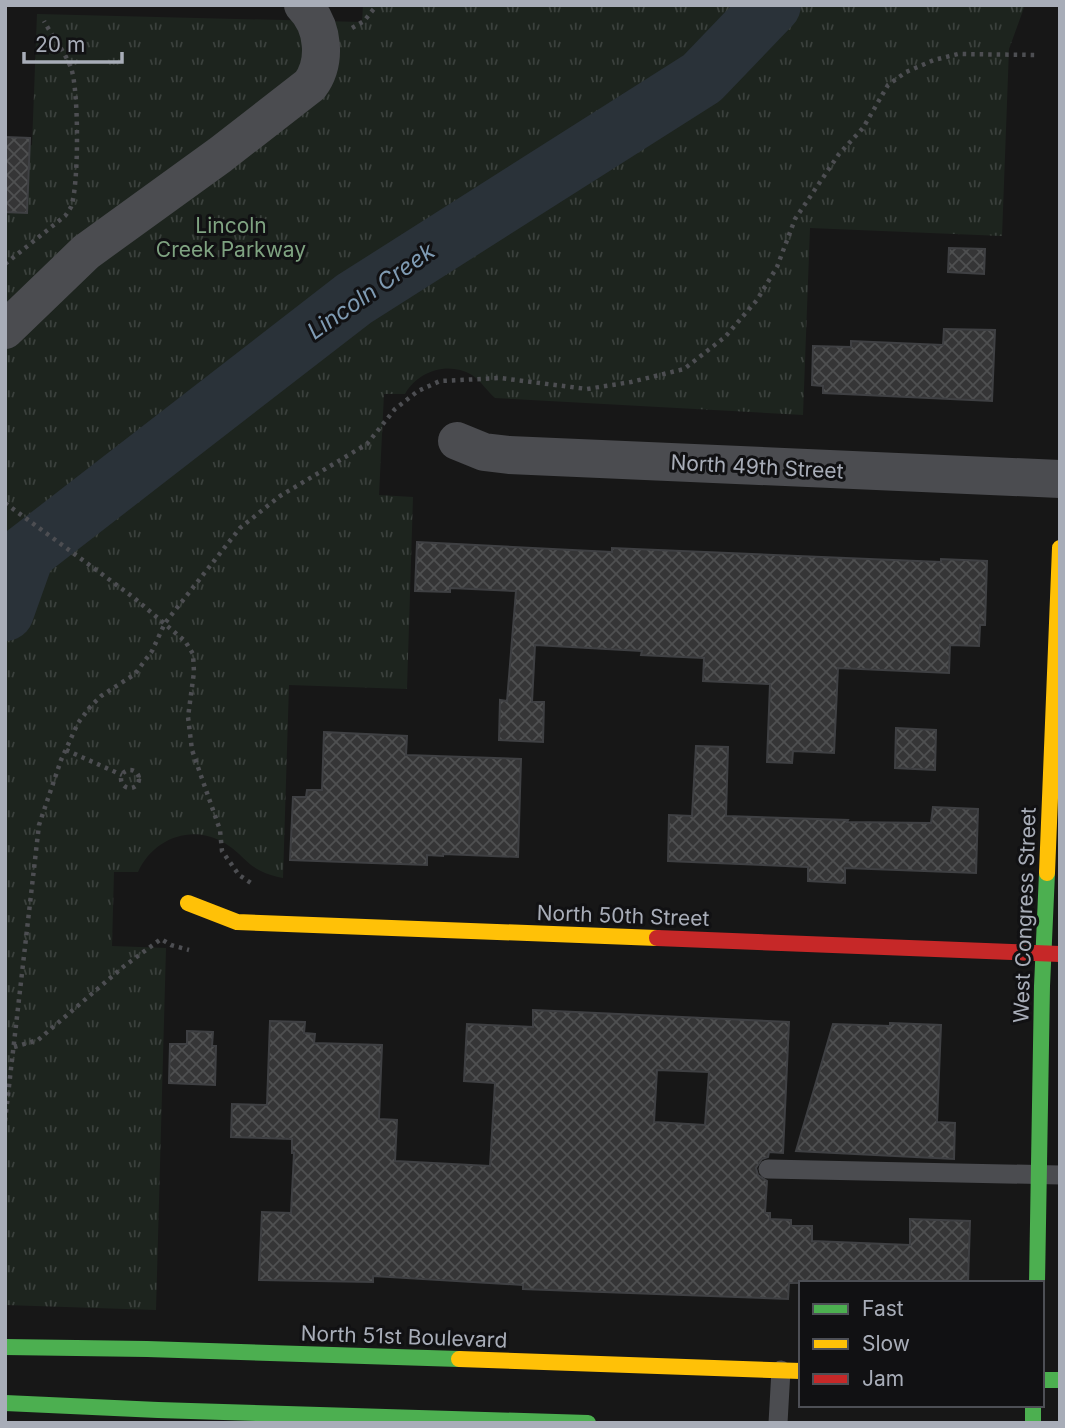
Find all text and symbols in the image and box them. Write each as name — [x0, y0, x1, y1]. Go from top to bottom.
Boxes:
scale bar — [24, 21, 122, 65]
text: 20 m — [35, 32, 85, 57]
park label: Lincoln Creek Parkway — [156, 213, 306, 262]
water label: Lincoln Creek — [302, 237, 440, 345]
street label: North 49th Street — [670, 449, 844, 484]
street label: West Congress Street — [1008, 806, 1041, 1023]
street label: North 50th Street — [536, 900, 710, 931]
legend — [799, 1281, 1044, 1407]
text: Fast — [862, 1296, 904, 1321]
street label: North 51st Boulevard — [300, 1320, 508, 1353]
text: Slow — [862, 1331, 910, 1356]
text: Jam — [862, 1366, 904, 1391]

